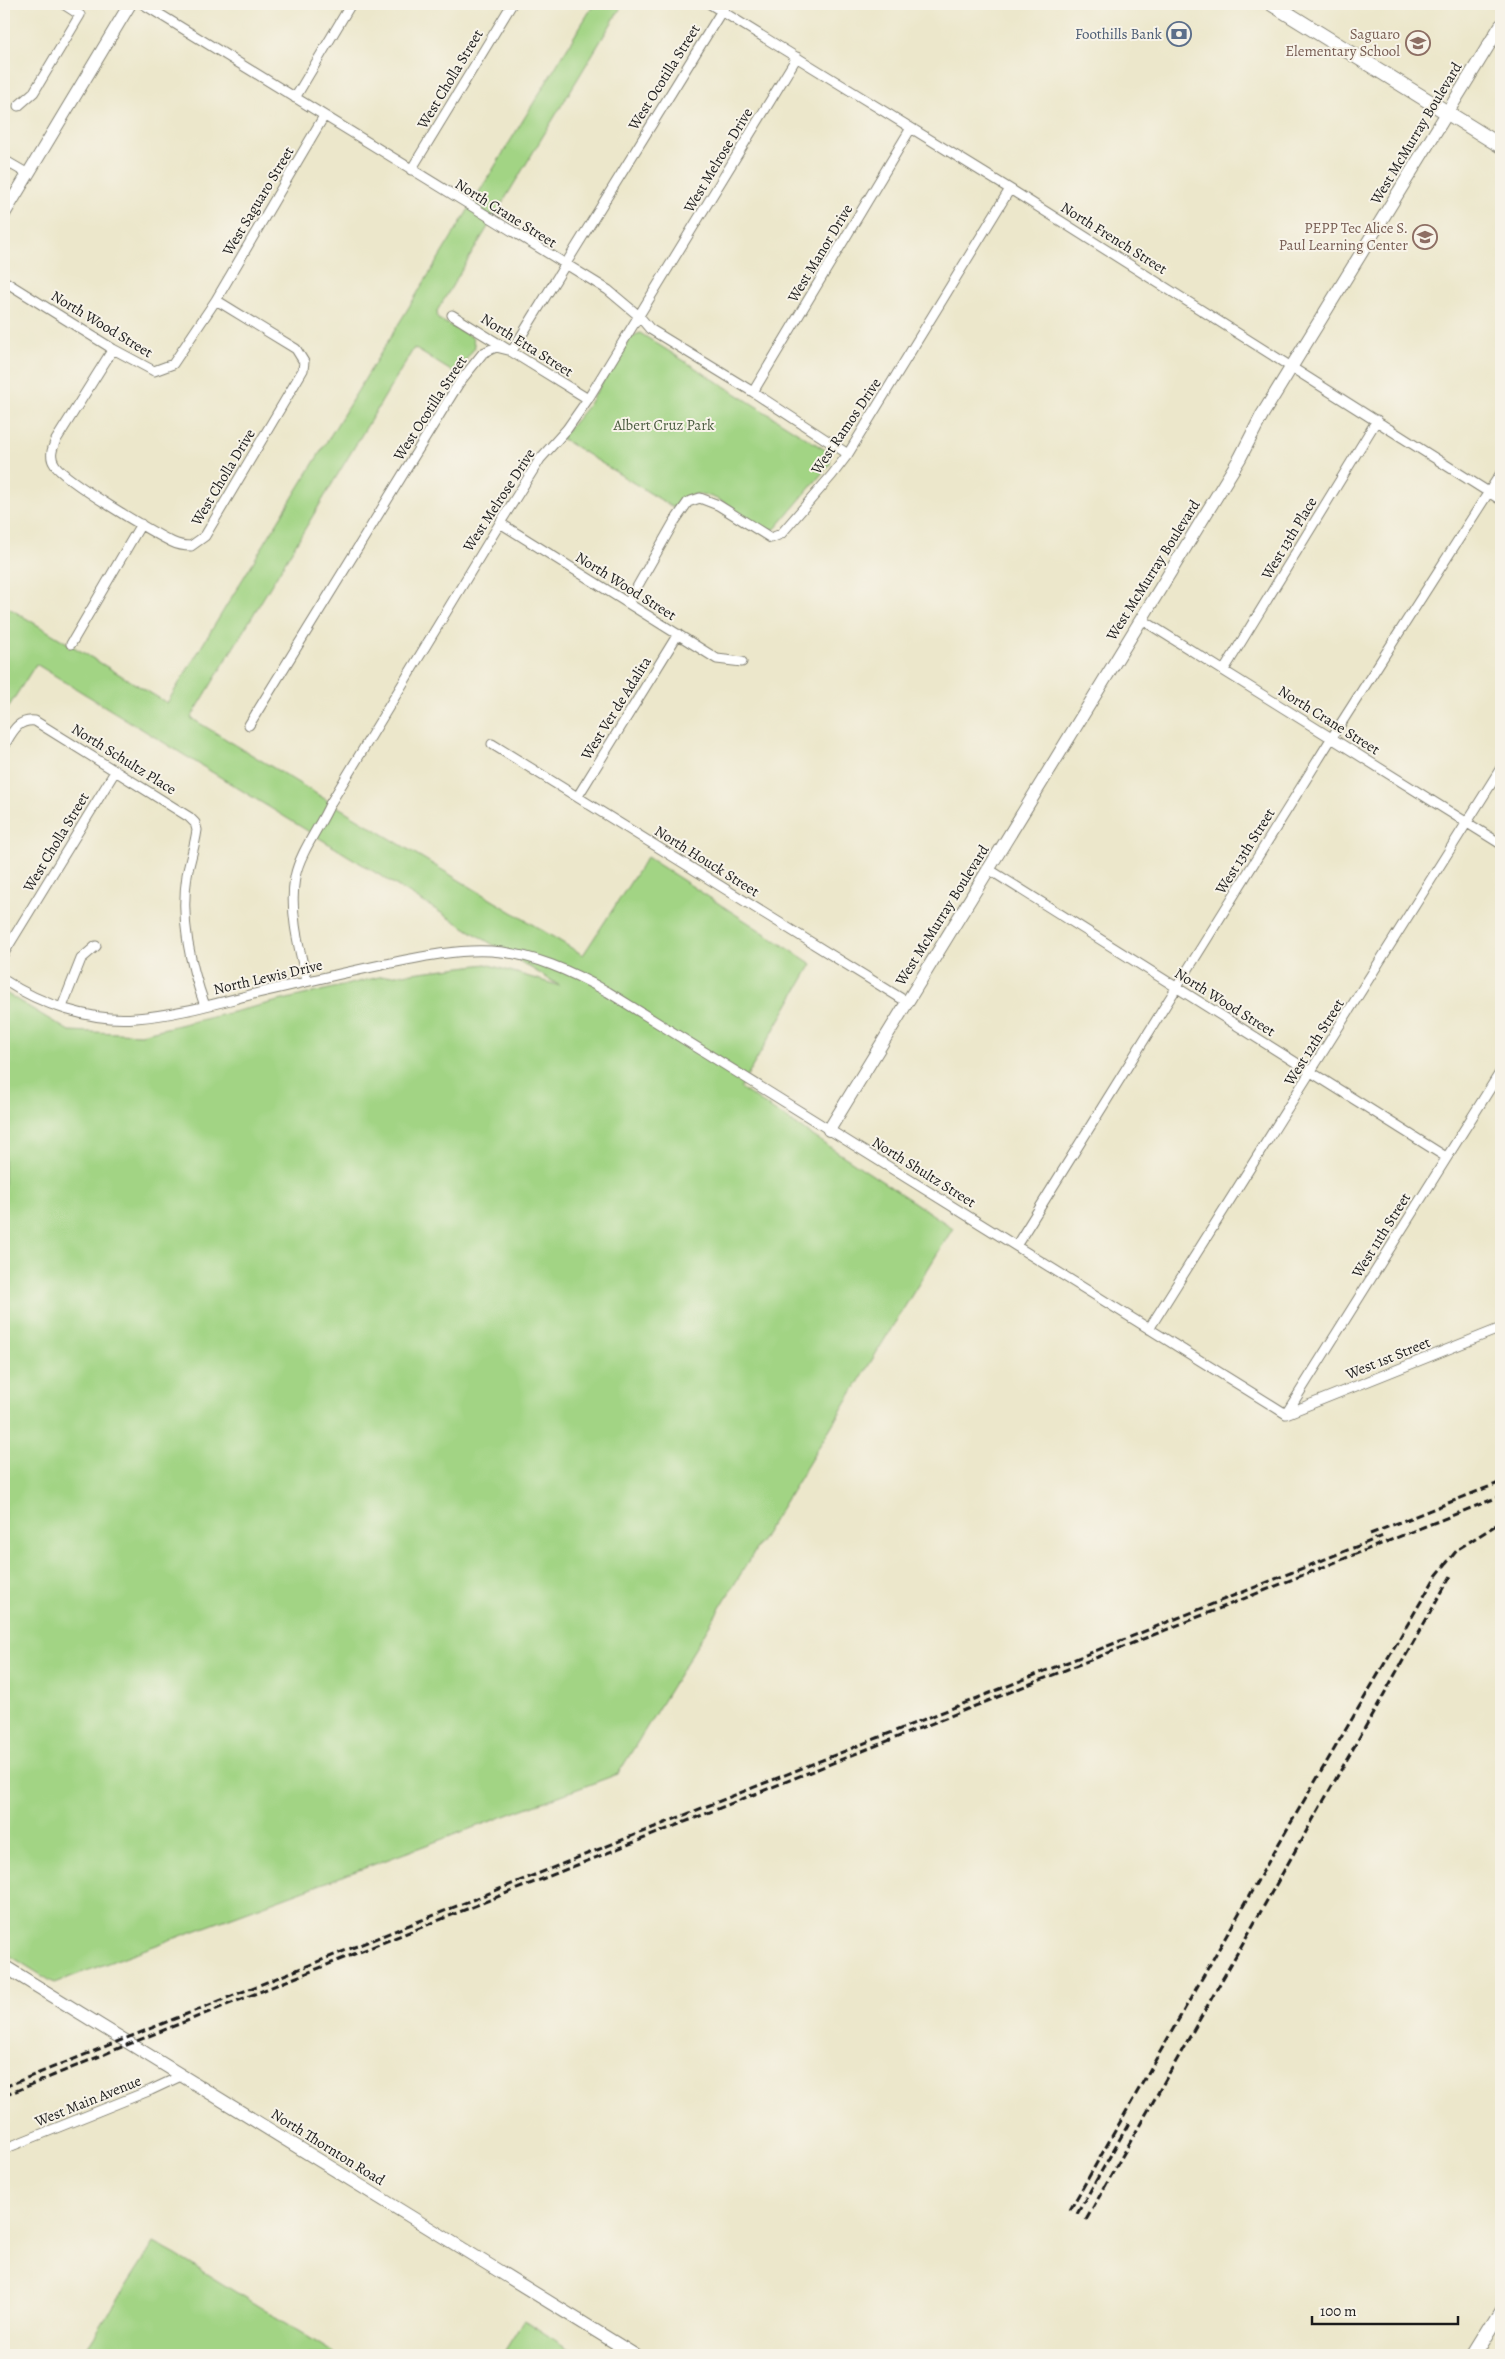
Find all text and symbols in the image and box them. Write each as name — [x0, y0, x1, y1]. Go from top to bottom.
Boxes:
street label: West Ocotilla Street — [623, 20, 705, 134]
bank icon: Foothills Bank — [1166, 21, 1192, 47]
place label: Foothills Bank — [1075, 24, 1163, 44]
place label: Saguaro Elementary School — [1285, 24, 1400, 61]
street label: West Cholla Street — [412, 26, 488, 133]
school or university icon: Saguaro Elementary School — [1405, 30, 1431, 56]
street label: West McMurray Boulevard — [1365, 57, 1467, 209]
street label: West Melrose Drive — [678, 104, 757, 217]
street label: West Saguaro Street — [217, 143, 298, 260]
street label: North Crane Street — [451, 174, 561, 252]
street label: North French Street — [1057, 197, 1171, 279]
street label: West Manor Drive — [782, 200, 857, 307]
place label: PEPP Tec Alice S. Paul Learning Center — [1279, 218, 1408, 255]
school or university icon: PEPP Tec Alice S. Paul Learning Center — [1412, 224, 1438, 250]
street label: North Wood Street — [47, 286, 157, 362]
street label: North Etta Street — [477, 309, 577, 381]
street label: West Ocotilla Street — [388, 352, 471, 465]
street label: West Ramos Drive — [806, 374, 886, 479]
park label: Albert Cruz Park — [612, 415, 715, 435]
street label: West Cholla Drive — [186, 425, 260, 530]
street label: West Melrose Drive — [458, 445, 540, 556]
street label: West 13th Place — [1256, 493, 1322, 584]
street label: West McMurray Boulevard — [1101, 495, 1205, 645]
street label: North Wood Street — [572, 547, 680, 625]
street label: West Ver de Adalita — [576, 653, 656, 764]
street label: North Crane Street — [1274, 681, 1384, 759]
street label: North Schultz Place — [68, 719, 180, 799]
street label: West Cholla Street — [18, 789, 94, 896]
street label: West 13th Street — [1210, 804, 1279, 899]
street label: North Houck Street — [651, 821, 763, 901]
street label: West McMurray Boulevard — [890, 840, 994, 990]
street label: North Lewis Drive — [211, 955, 325, 999]
street label: North Wood Street — [1171, 963, 1279, 1041]
street label: West 12th Street — [1279, 995, 1349, 1090]
street label: North Shultz Street — [868, 1132, 980, 1212]
street label: West 11th Street — [1346, 1189, 1415, 1282]
street label: West 1st Street — [1342, 1332, 1433, 1384]
street label: West Main Avenue — [31, 2070, 144, 2132]
street label: North Thornton Road — [267, 2104, 390, 2191]
scale bar — [1312, 2294, 1459, 2326]
text: 100 m — [1320, 2301, 1357, 2321]

